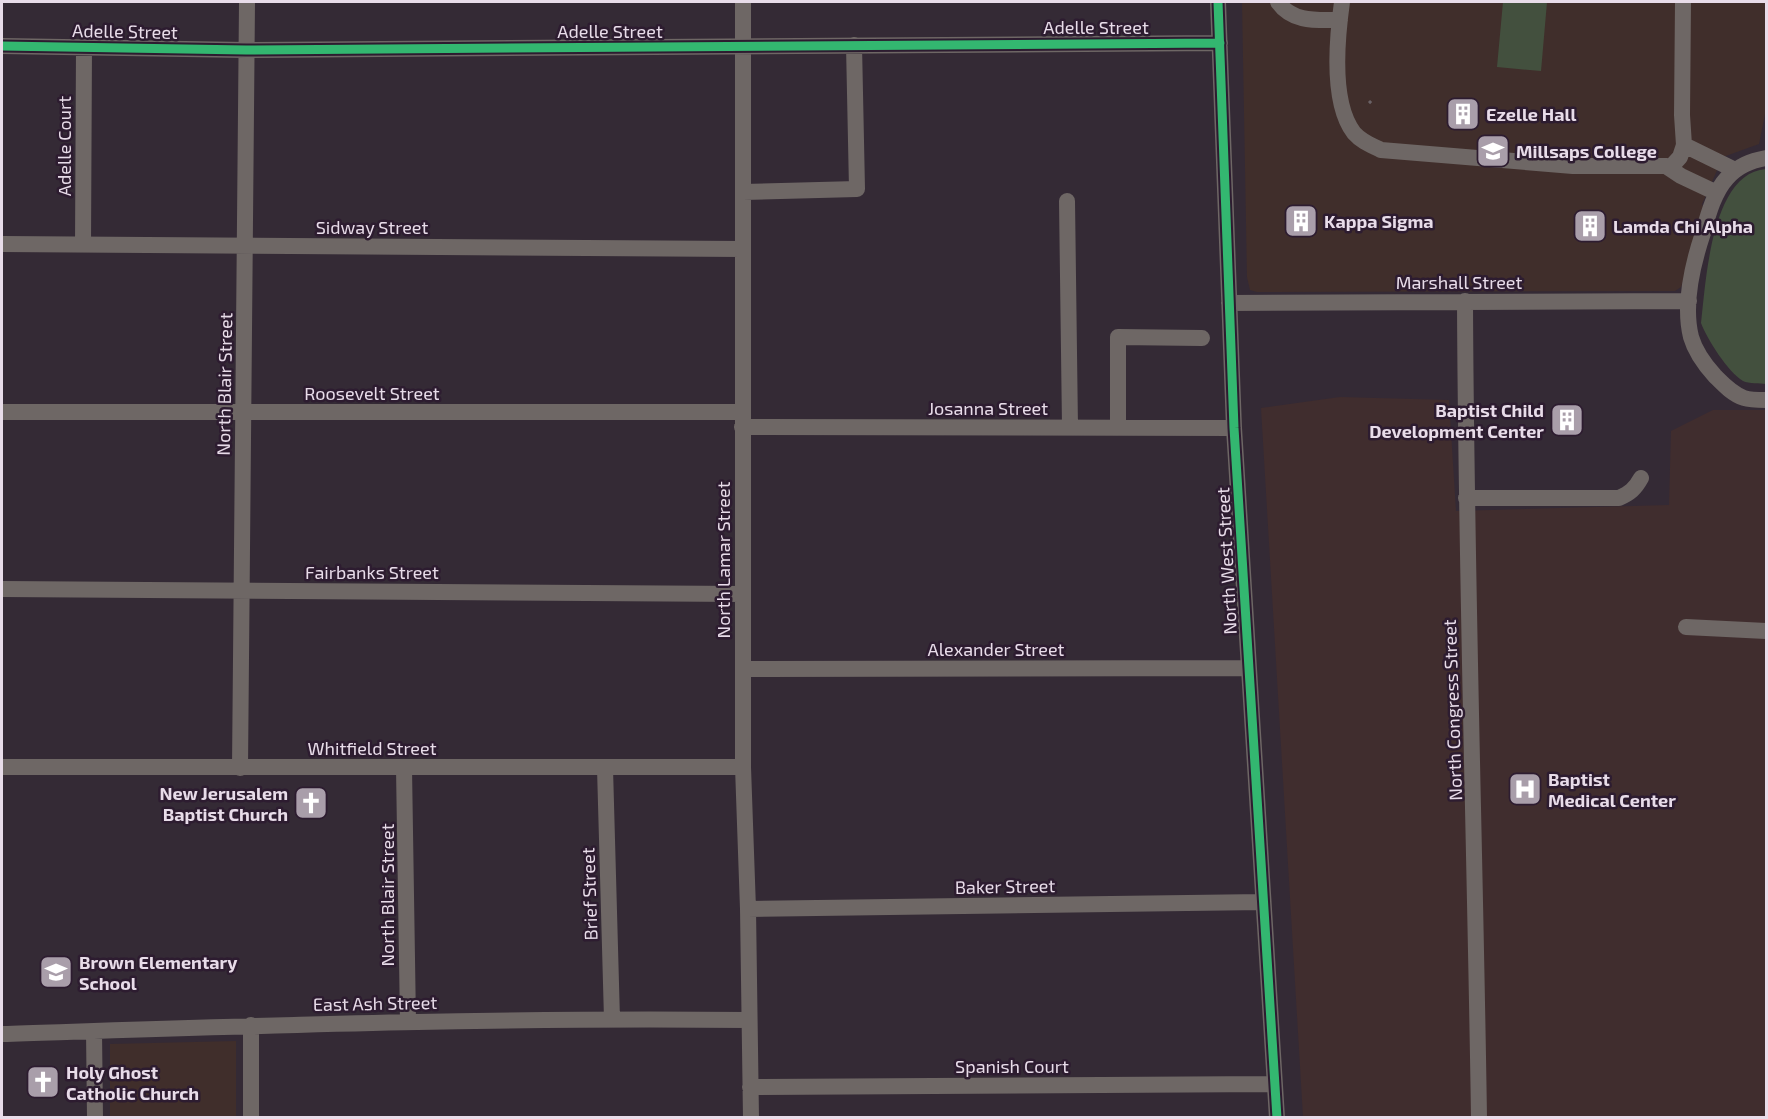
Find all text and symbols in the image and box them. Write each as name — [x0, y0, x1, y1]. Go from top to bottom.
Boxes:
street label: Adelle Street — [1043, 16, 1149, 38]
street label: Adelle Street — [72, 19, 178, 43]
street label: Adelle Street — [557, 20, 663, 42]
street label: Adelle Court — [53, 96, 75, 196]
building icon: Ezelle Hall — [1445, 96, 1481, 132]
place label: Ezelle Hall — [1486, 103, 1576, 125]
school or university icon: Millsaps College — [1475, 133, 1511, 169]
place label: Millsaps College — [1516, 140, 1657, 162]
building icon: Kappa Sigma — [1283, 203, 1319, 239]
building icon: Lamda Chi Alpha — [1572, 208, 1608, 244]
place label: Kappa Sigma — [1324, 210, 1434, 232]
place label: Lamda Chi Alpha — [1613, 215, 1753, 237]
street label: Sidway Street — [316, 216, 428, 238]
street label: Marshall Street — [1396, 271, 1522, 293]
street label: North Blair Street — [212, 312, 236, 456]
street label: Roosevelt Street — [304, 382, 440, 404]
street label: Josanna Street — [928, 397, 1048, 419]
place label: Baptist Child Development Center — [1369, 399, 1544, 442]
building icon: Baptist Child Development Center — [1549, 402, 1585, 438]
street label: North Lamar Street — [712, 481, 734, 639]
street label: North West Street — [1211, 487, 1241, 635]
street label: Fairbanks Street — [305, 561, 439, 583]
street label: North Congress Street — [1438, 619, 1466, 801]
street label: Alexander Street — [928, 638, 1065, 660]
street label: Whitfield Street — [307, 737, 437, 759]
place label: Baptist Medical Center — [1548, 768, 1676, 811]
hospital icon: Baptist Medical Center — [1507, 771, 1543, 807]
place label: New Jerusalem Baptist Church — [159, 782, 288, 825]
church icon: New Jerusalem Baptist Church — [293, 785, 329, 821]
street label: North Blair Street — [376, 823, 398, 967]
street label: Brief Street — [576, 847, 602, 941]
street label: Baker Street — [955, 874, 1056, 898]
place label: Brown Elementary School — [79, 951, 238, 994]
school or university icon: Brown Elementary School — [38, 954, 74, 990]
street label: East Ash Street — [313, 991, 438, 1015]
street label: Spanish Court — [955, 1055, 1069, 1077]
place label: Holy Ghost Catholic Church — [66, 1061, 199, 1104]
church icon: Holy Ghost Catholic Church — [25, 1064, 61, 1100]

